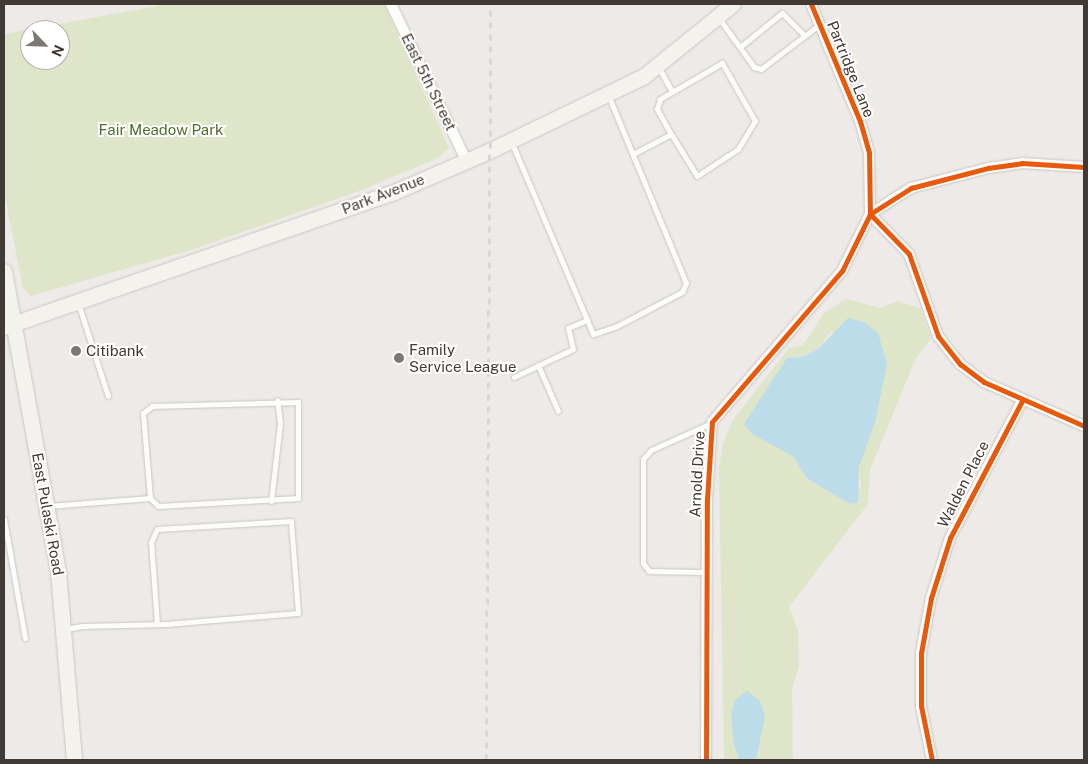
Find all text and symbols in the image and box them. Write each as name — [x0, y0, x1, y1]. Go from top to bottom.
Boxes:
street label: Partridge Lane — [823, 18, 879, 120]
north arrow — [20, 20, 70, 70]
street label: East 5th Street — [398, 30, 460, 134]
text: N — [48, 42, 67, 59]
park label: Fair Meadow Park — [99, 121, 223, 139]
street label: Park Avenue — [339, 170, 427, 218]
place label: Family Service League — [409, 340, 517, 375]
place label: Citibank — [86, 342, 144, 360]
marker: Citibank — [70, 345, 82, 357]
marker: Family Service League — [393, 352, 405, 364]
street label: Arnold Drive — [686, 430, 708, 518]
street label: Walden Place — [933, 438, 993, 530]
street label: East Pulaski Road — [28, 451, 68, 577]

